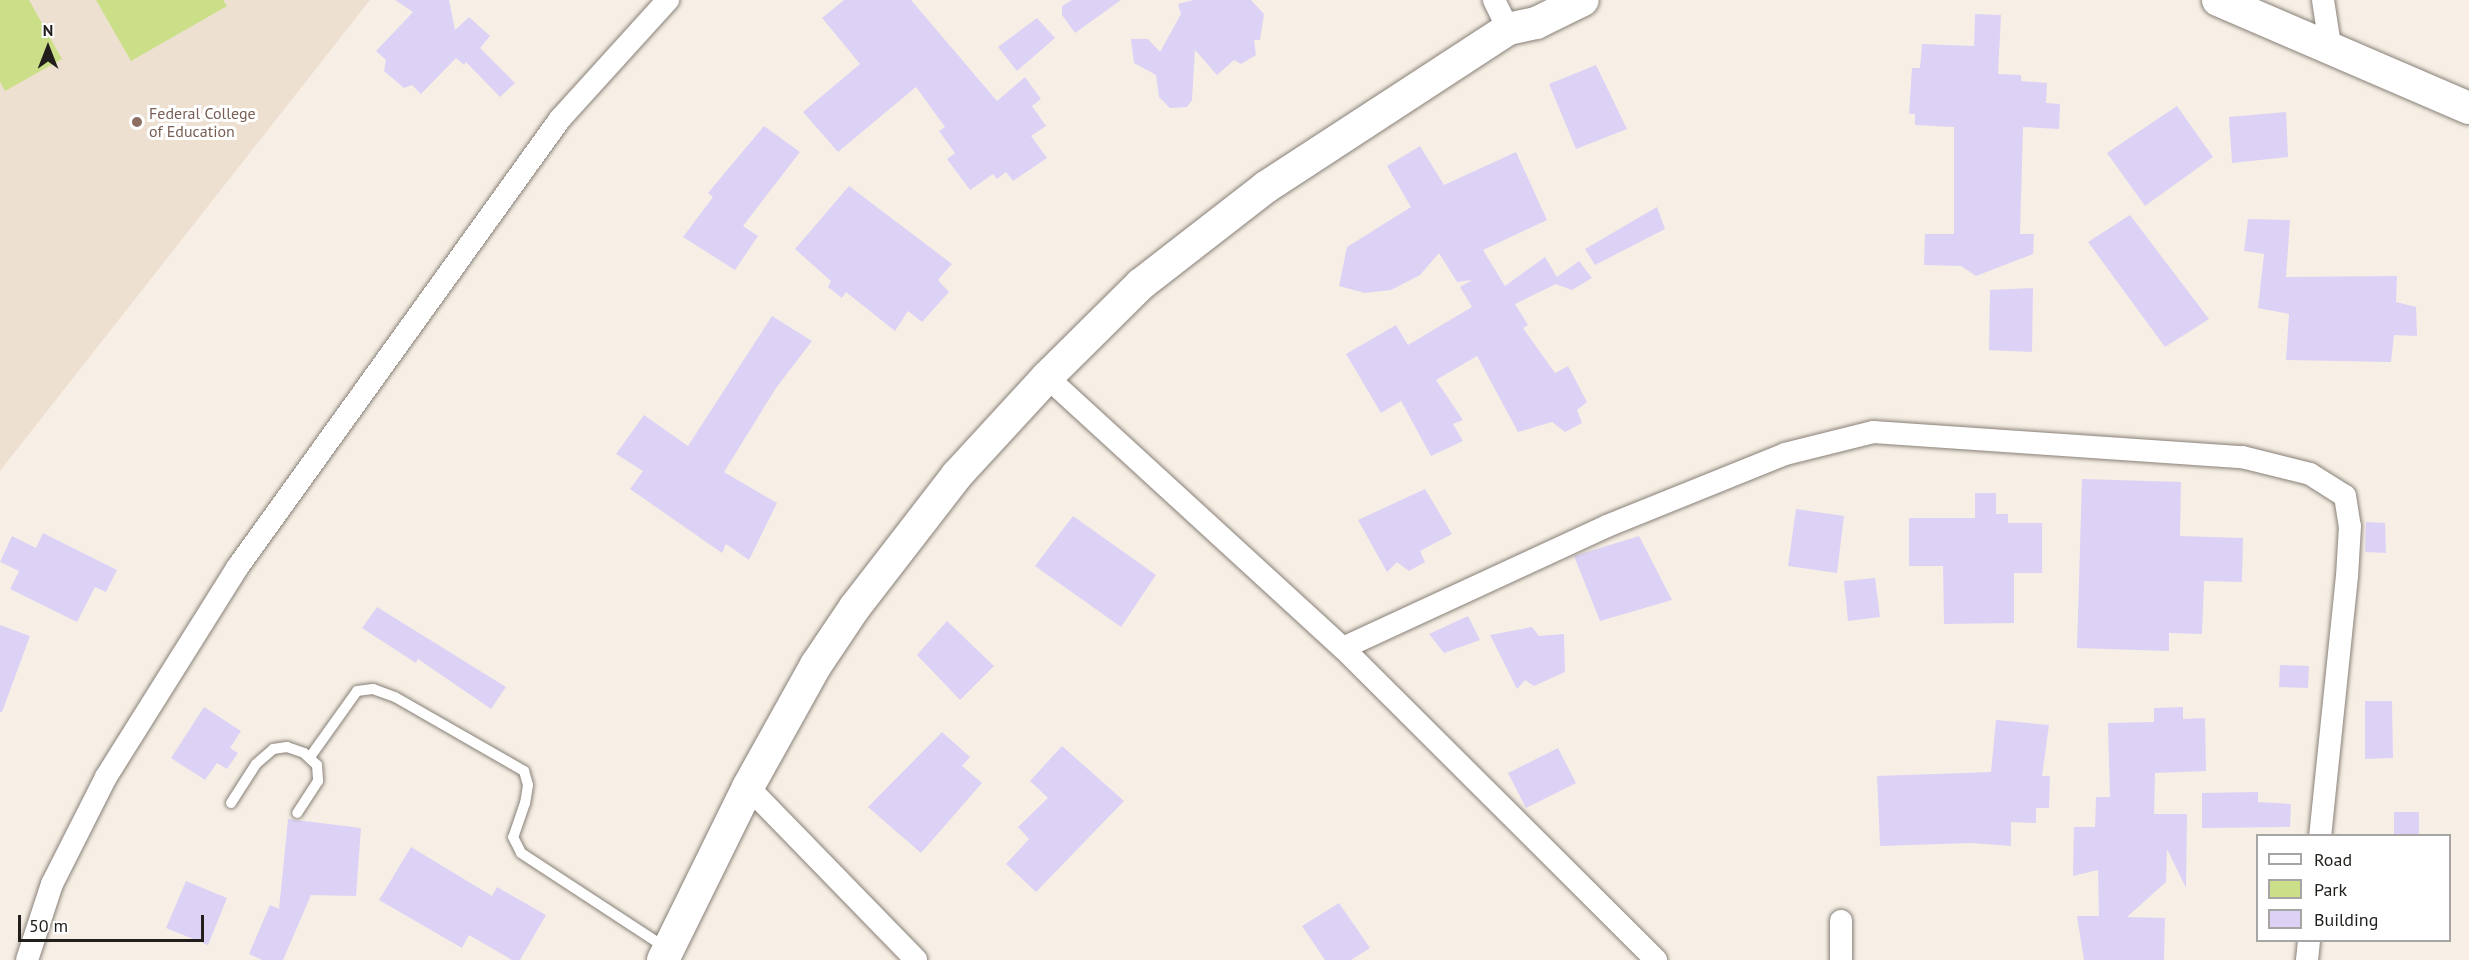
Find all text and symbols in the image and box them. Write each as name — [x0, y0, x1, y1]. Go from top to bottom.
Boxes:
north arrow — [18, 18, 78, 78]
text: N — [43, 20, 53, 40]
place label: Federal College of Education — [149, 103, 256, 141]
marker: Federal College of Education — [130, 115, 144, 129]
legend — [2256, 834, 2451, 942]
text: Road — [2314, 848, 2352, 871]
text: Park — [2314, 878, 2347, 901]
scale bar — [21, 903, 207, 941]
text: Building — [2314, 908, 2378, 931]
text: 50 m — [29, 914, 68, 937]

